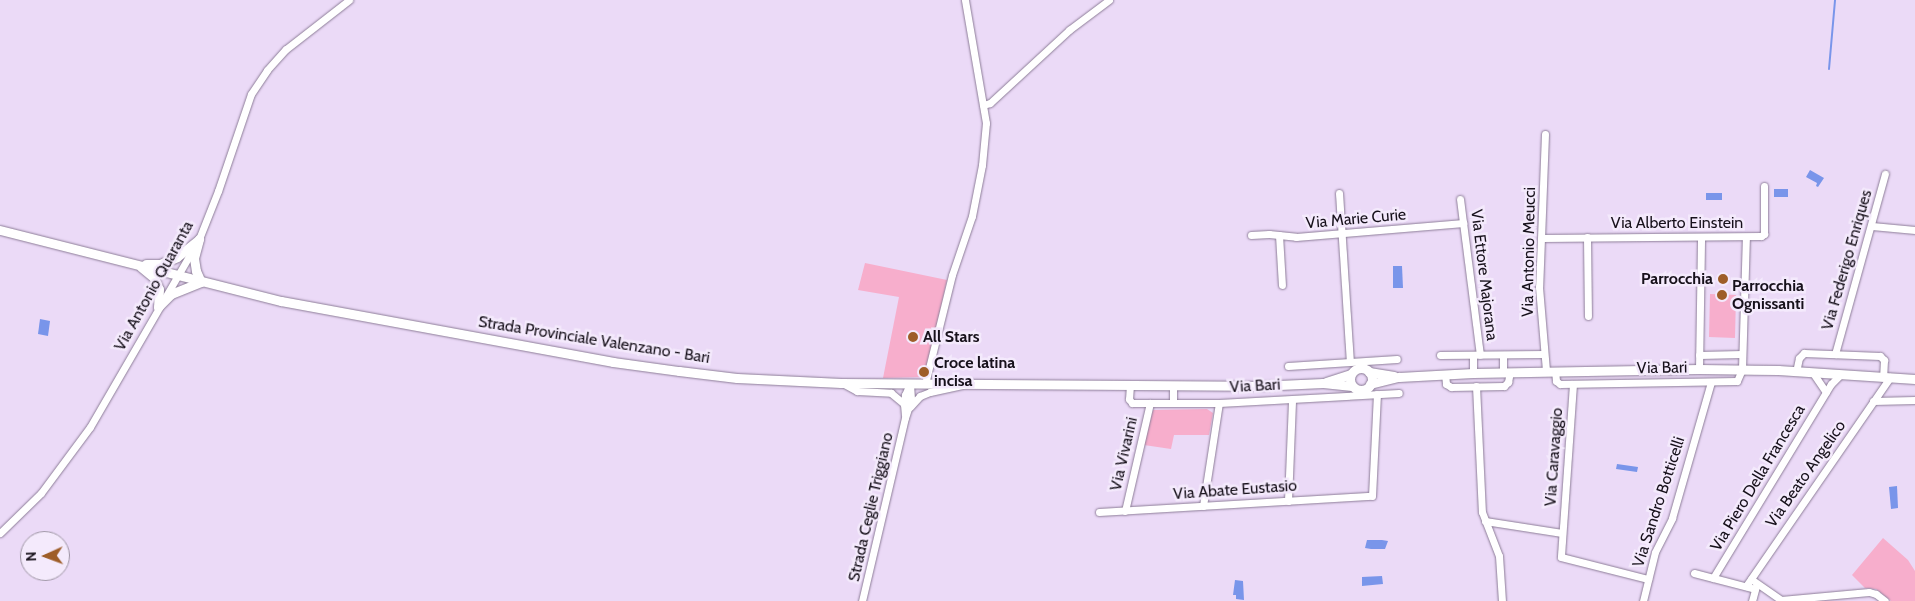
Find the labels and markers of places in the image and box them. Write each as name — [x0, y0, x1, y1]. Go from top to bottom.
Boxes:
place label: Parrocchia — [1641, 269, 1713, 289]
marker: Parrocchia — [1717, 273, 1729, 285]
place label: Parrocchia Ognissanti — [1732, 276, 1804, 314]
marker: Parrocchia Ognissanti — [1716, 289, 1728, 301]
place label: All Stars — [923, 327, 979, 347]
marker: All Stars — [907, 331, 919, 343]
place label: Croce latina incisa — [934, 353, 1015, 391]
marker: Croce latina incisa — [918, 366, 930, 378]

